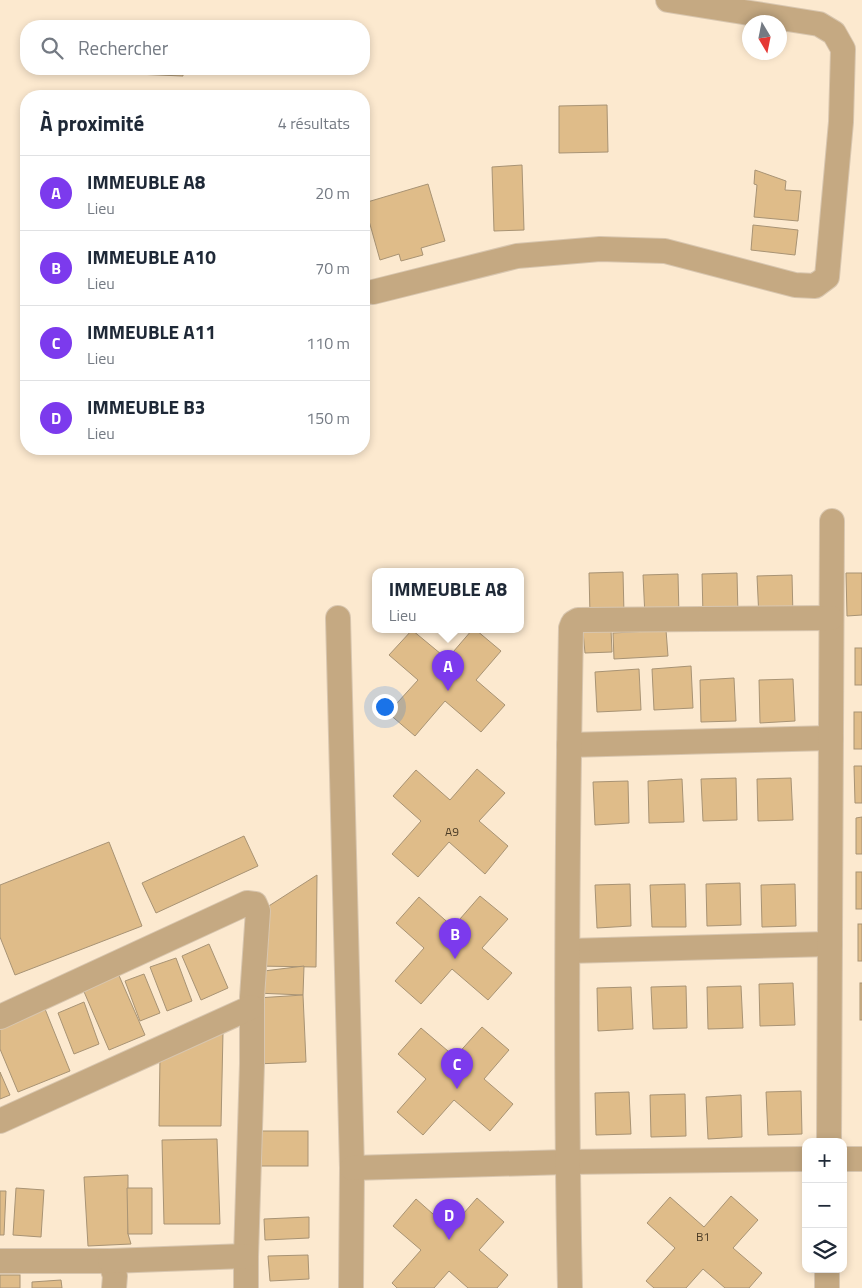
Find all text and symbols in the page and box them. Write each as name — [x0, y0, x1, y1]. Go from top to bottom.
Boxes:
north arrow — [742, 15, 787, 60]
search box — [20, 20, 370, 75]
text: Rechercher — [78, 33, 168, 62]
icon: search — [38, 34, 66, 62]
text: À proximité — [40, 107, 144, 139]
text: 4 résultats — [278, 111, 350, 135]
text: IMMEUBLE A8 — [87, 167, 205, 196]
text: A — [51, 181, 61, 205]
text: 20 m — [315, 181, 350, 205]
text: Lieu — [87, 196, 115, 220]
text: IMMEUBLE A10 — [87, 242, 216, 271]
text: B — [51, 256, 61, 280]
text: 70 m — [315, 256, 350, 280]
text: Lieu — [87, 271, 115, 295]
text: IMMEUBLE A11 — [87, 317, 216, 346]
text: C — [52, 331, 60, 355]
text: 110 m — [306, 331, 350, 355]
text: Lieu — [87, 346, 115, 370]
text: IMMEUBLE B3 — [87, 392, 205, 421]
text: D — [51, 406, 61, 430]
text: 150 m — [306, 406, 350, 430]
text: Lieu — [87, 421, 115, 445]
popup — [372, 568, 524, 633]
text: IMMEUBLE A8 — [389, 574, 507, 603]
text: Lieu — [389, 603, 417, 627]
pin: A — [432, 650, 464, 691]
your location — [372, 694, 398, 720]
house number: A9 — [445, 822, 459, 841]
pin: B — [439, 918, 471, 959]
pin: C — [441, 1048, 473, 1089]
map controls — [802, 1138, 847, 1273]
button: + — [802, 1138, 847, 1183]
button: − — [802, 1183, 847, 1228]
pin: D — [433, 1199, 465, 1240]
house number: B1 — [696, 1227, 710, 1246]
button: layers — [802, 1228, 847, 1273]

